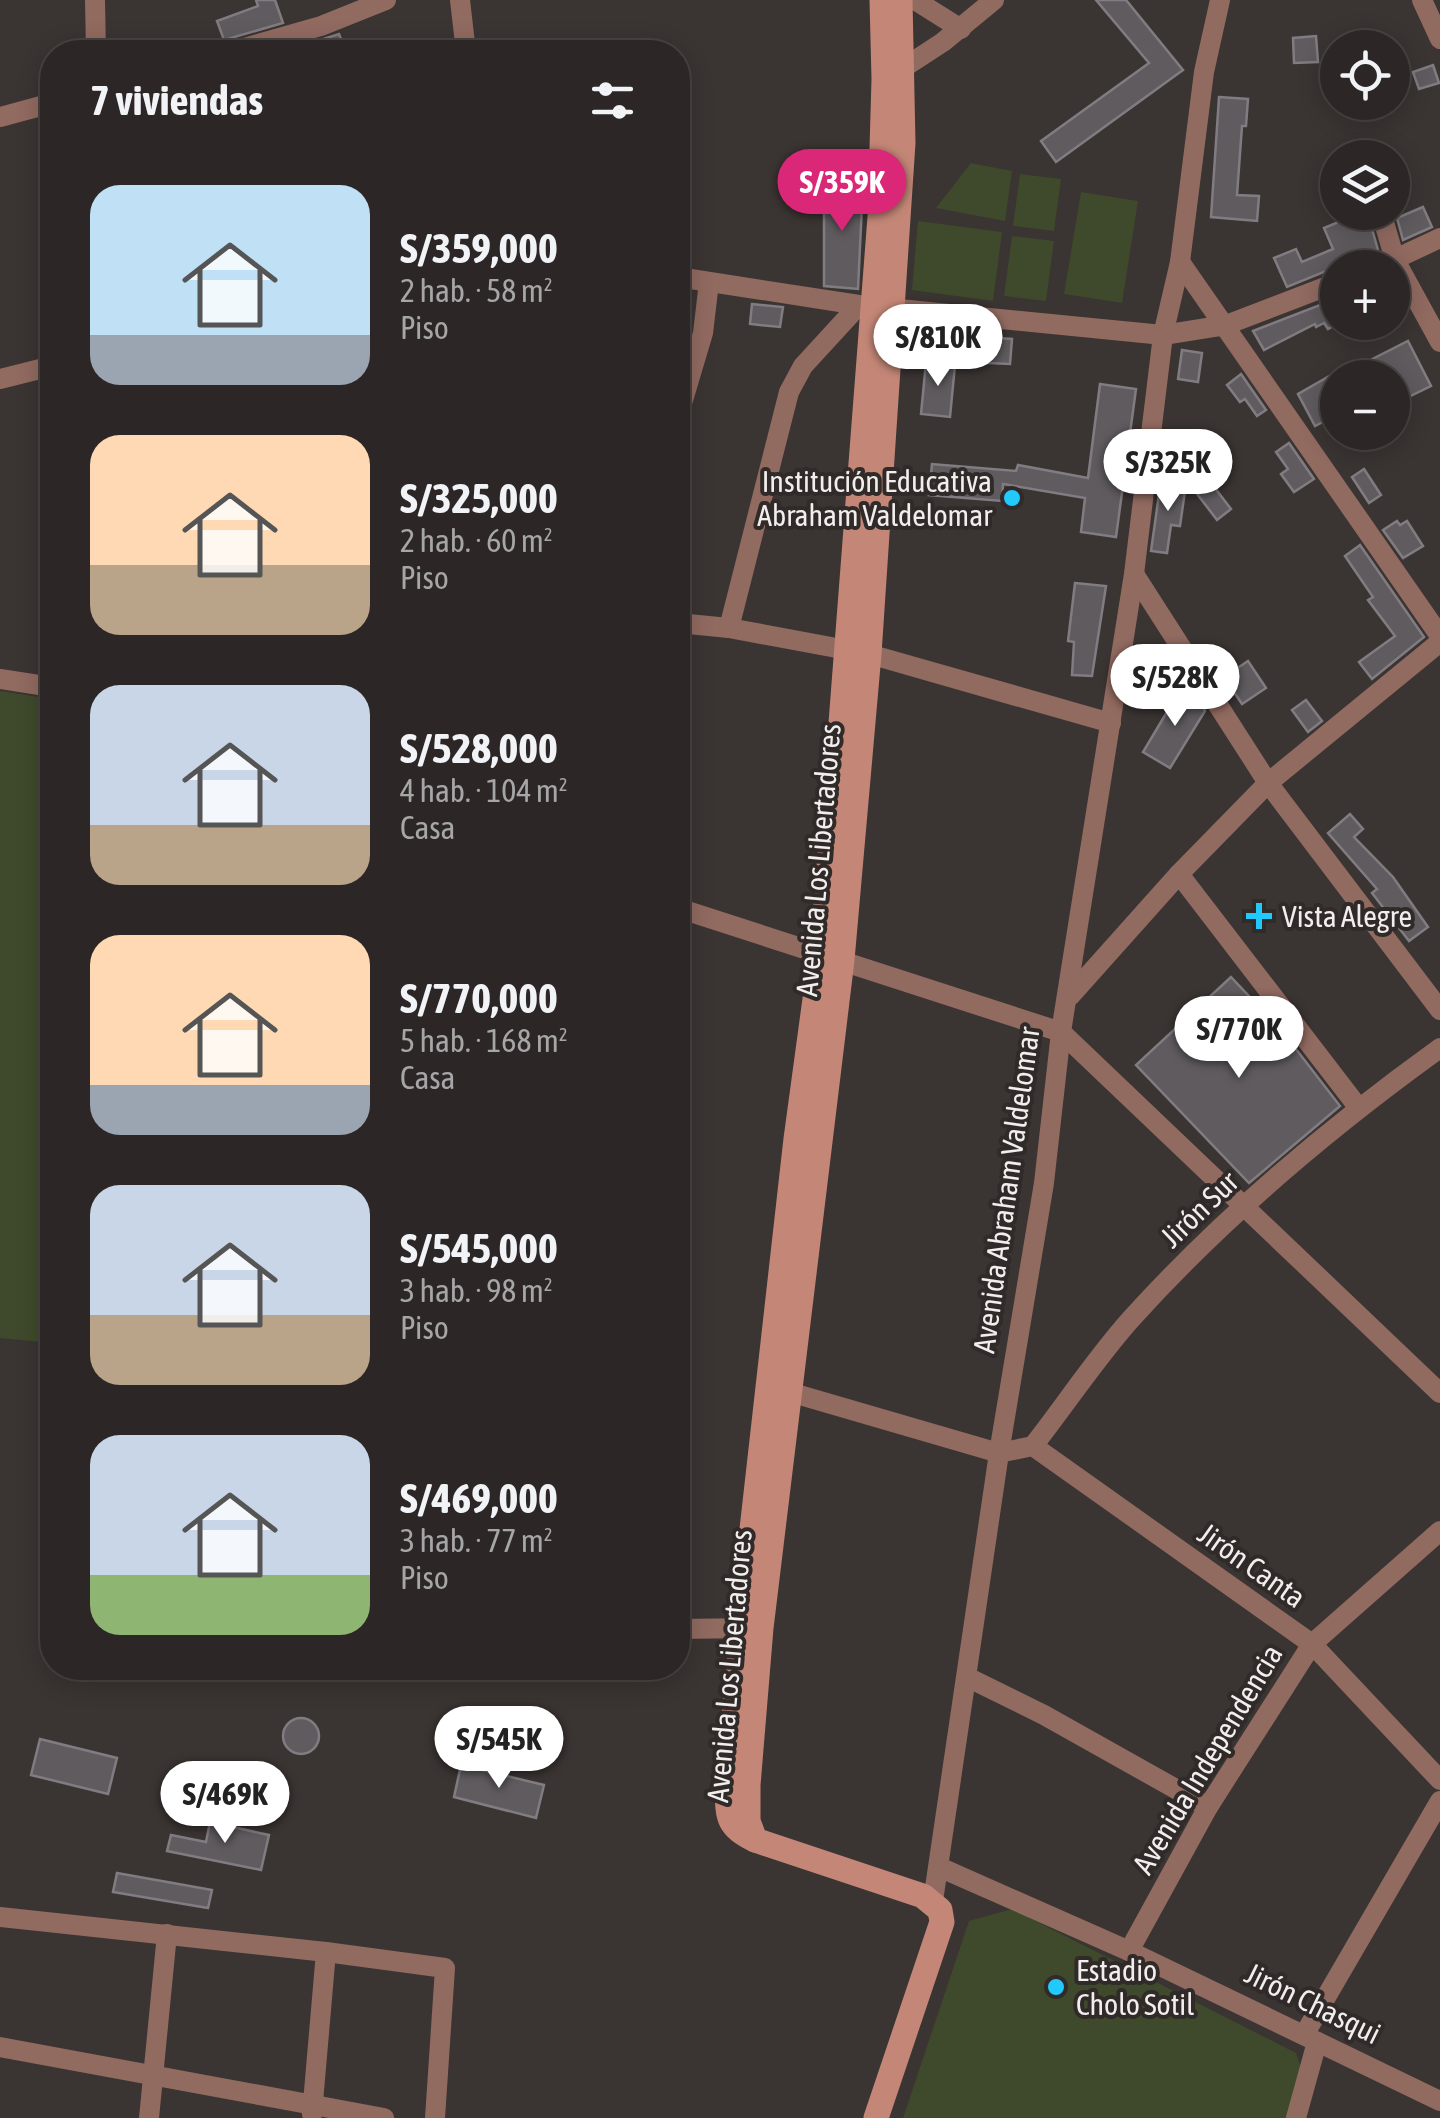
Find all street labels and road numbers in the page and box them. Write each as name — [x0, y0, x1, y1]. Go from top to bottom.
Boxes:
street label: Avenida Los Libertadores — [789, 722, 847, 998]
street label: Avenida Abraham Valdelomar — [966, 1024, 1046, 1355]
street label: Jirón Sur — [1153, 1163, 1245, 1254]
street label: Jirón Canta — [1192, 1516, 1312, 1614]
street label: Avenida Los Libertadores — [700, 1528, 758, 1804]
street label: Avenida Independencia — [1125, 1638, 1289, 1880]
street label: Jirón Chasqui — [1240, 1956, 1386, 2050]

